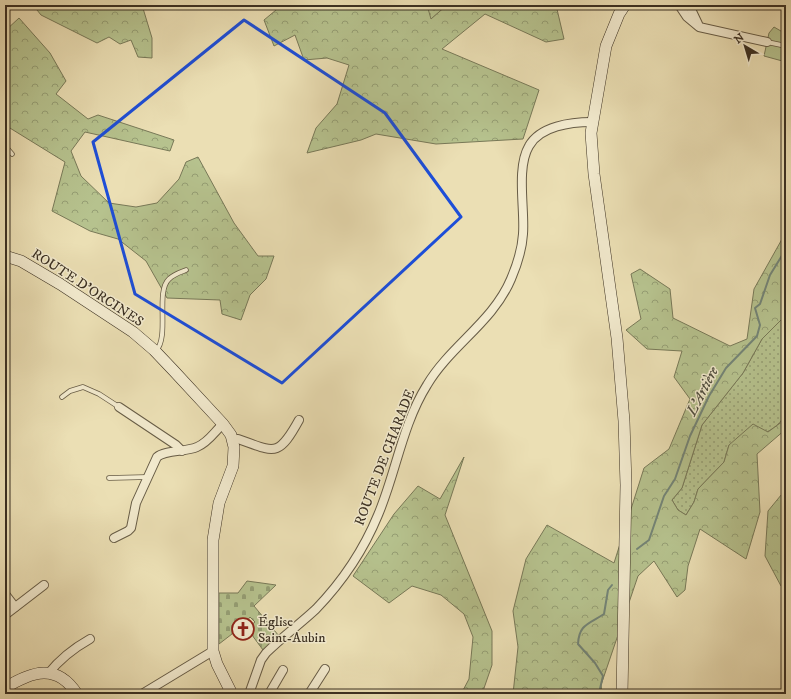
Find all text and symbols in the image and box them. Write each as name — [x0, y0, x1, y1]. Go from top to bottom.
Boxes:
north arrow — [725, 26, 765, 66]
text: N — [732, 31, 747, 47]
street label: ROUTE D'ORCINES — [28, 245, 147, 331]
water label: L'Artière — [682, 363, 723, 420]
street label: ROUTE DE CHARADE — [351, 386, 419, 528]
place label: Église Saint-Aubin — [258, 613, 326, 647]
church icon: Église Saint-Aubin — [230, 616, 256, 642]

